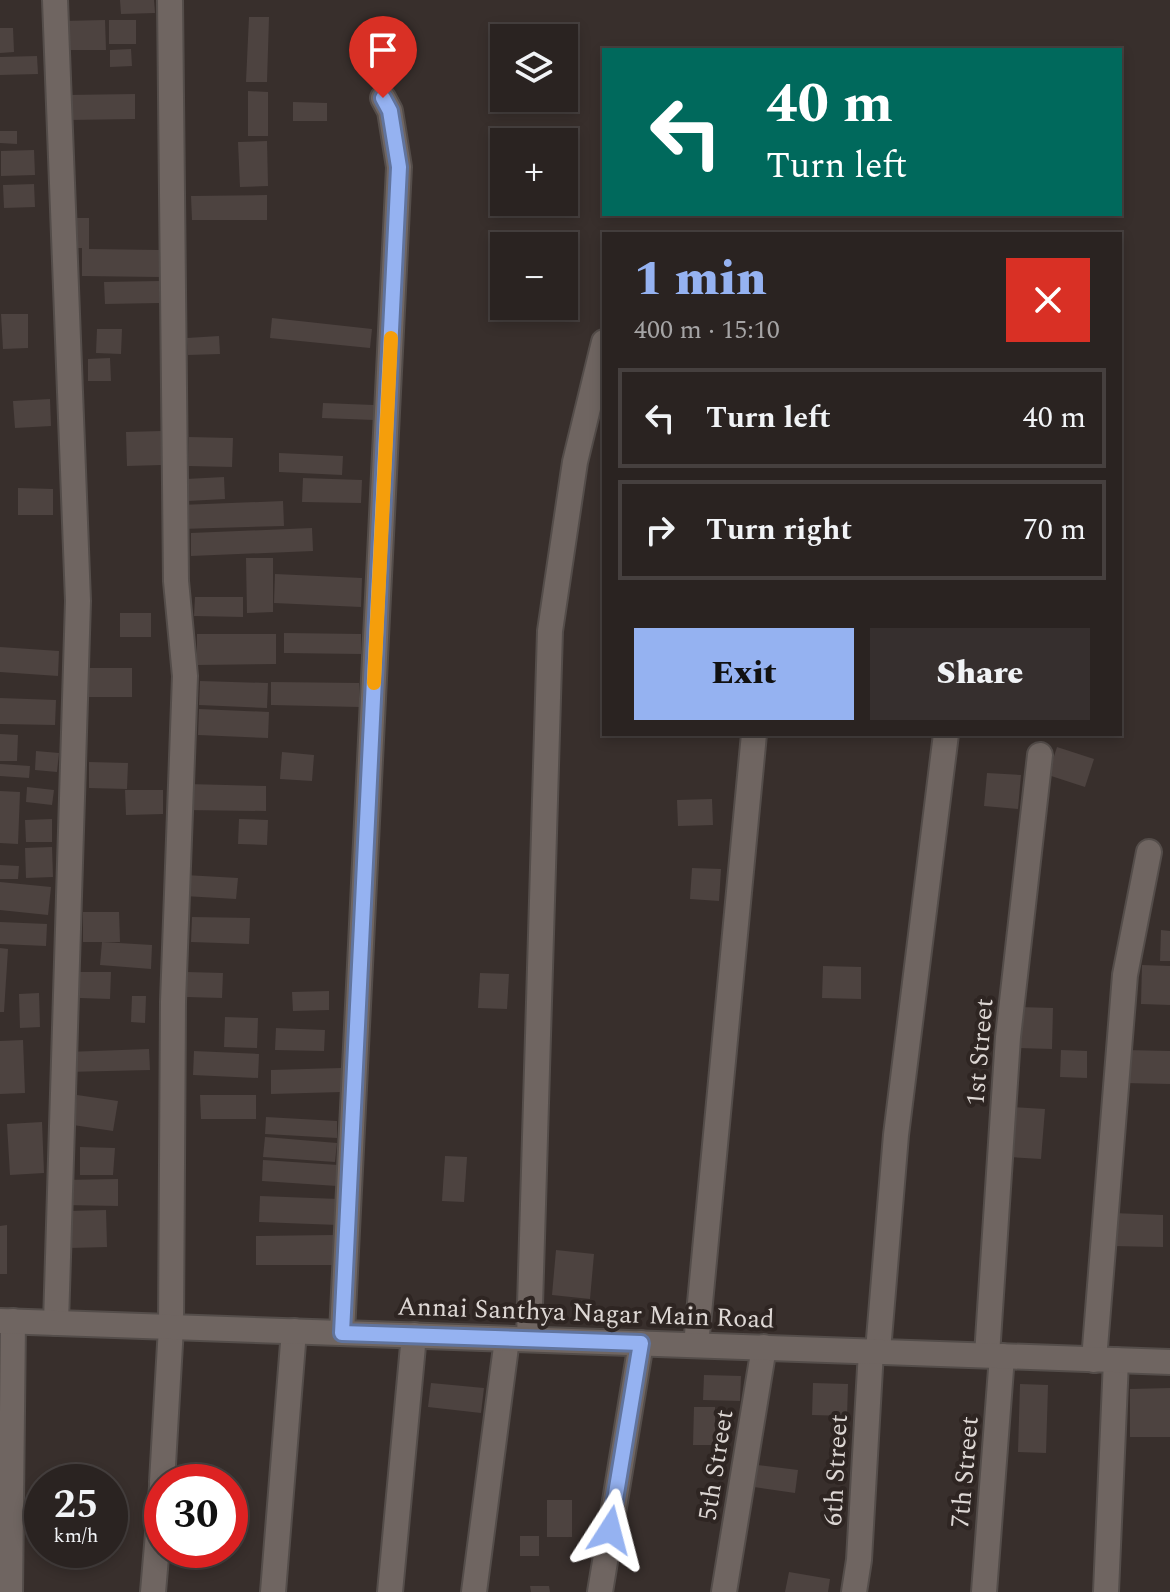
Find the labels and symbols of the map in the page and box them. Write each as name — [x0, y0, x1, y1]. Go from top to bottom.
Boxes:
pin — [349, 16, 417, 98]
street label: 1st Street — [955, 997, 1005, 1107]
street label: Annai Santhya Nagar Main Road — [397, 1286, 775, 1340]
street label: 5th Street — [687, 1407, 745, 1523]
street label: 6th Street — [813, 1413, 859, 1527]
street label: 7th Street — [940, 1414, 990, 1530]
speed limit sign: 30 — [144, 1464, 248, 1568]
position arrow — [568, 1488, 652, 1572]

